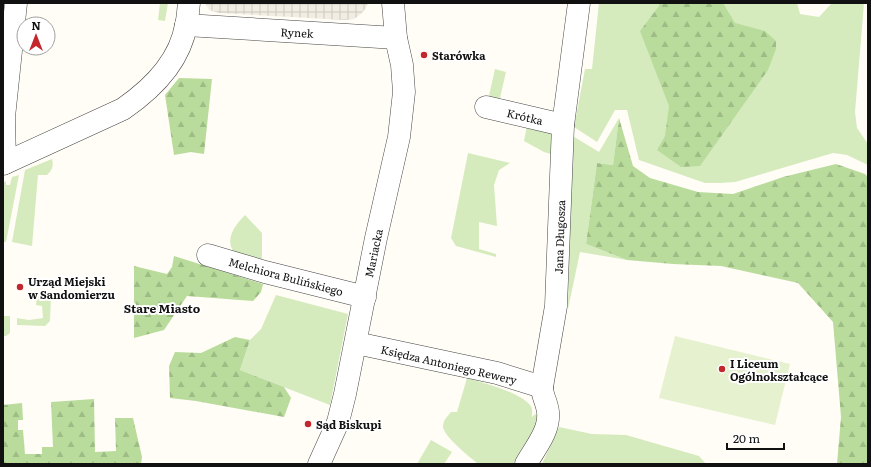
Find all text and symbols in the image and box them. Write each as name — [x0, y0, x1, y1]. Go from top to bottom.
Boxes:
north arrow — [16, 16, 56, 56]
text: N — [31, 17, 41, 33]
street label: Rynek — [280, 23, 314, 41]
place label: Starówka — [432, 47, 486, 63]
marker: Starówka — [419, 50, 429, 60]
street label: Krótka — [505, 104, 545, 128]
street label: Jana Długosza — [550, 200, 568, 274]
street label: Mariacka — [360, 227, 386, 279]
street label: Melchiora Bulińskiego — [227, 253, 345, 299]
place label: Urząd Miejski w Sandomierzu — [28, 273, 115, 302]
marker: Urząd Miejski w Sandomierzu — [15, 282, 25, 292]
district label: Stare Miasto — [124, 299, 201, 317]
street label: Księdza Antoniego Rewery — [379, 341, 519, 388]
place label: I Liceum Ogólnokształcące — [730, 355, 828, 384]
marker: I Liceum Ogólnokształcące — [717, 364, 727, 374]
place label: Sąd Biskupi — [316, 416, 382, 432]
marker: Sąd Biskupi — [303, 419, 313, 429]
scale bar — [727, 425, 784, 451]
text: 20 m — [733, 429, 760, 447]

